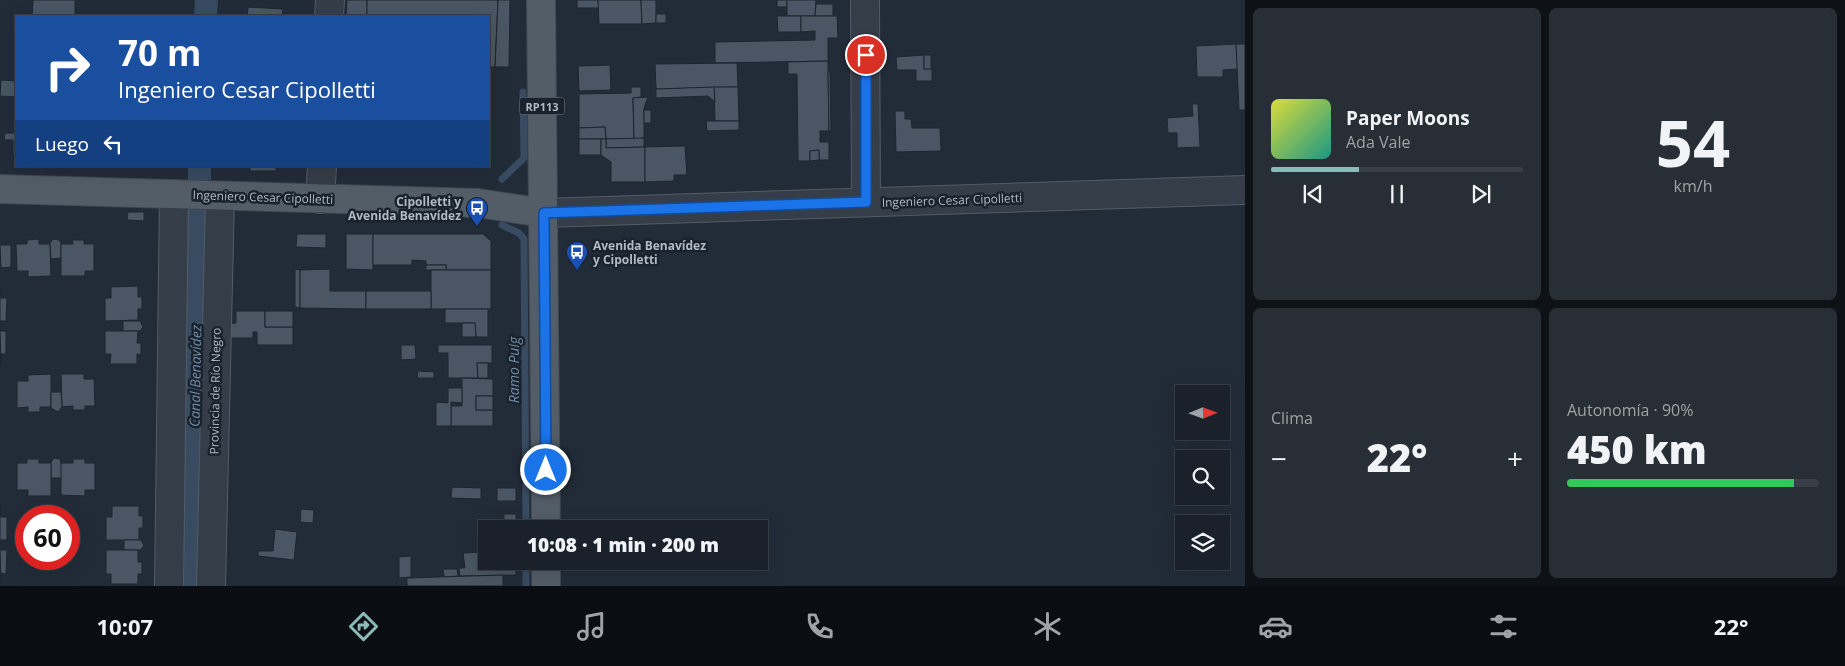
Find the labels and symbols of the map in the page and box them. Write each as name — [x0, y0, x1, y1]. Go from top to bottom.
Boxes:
pin — [845, 34, 887, 76]
road number: RP113 — [520, 98, 564, 114]
street label: Ingeniero Cesar Cipolletti — [192, 186, 334, 208]
street label: Ingeniero Cesar Cipolletti — [881, 189, 1023, 211]
place label: Cipolletti y Avenida Benavídez — [348, 193, 461, 224]
bus stop icon: Cipolletti y Avenida Benavídez — [465, 196, 489, 227]
place label: Avenida Benavídez y Cipolletti — [593, 237, 706, 268]
bus stop icon: Avenida Benavídez y Cipolletti — [565, 240, 589, 271]
water label: Canal Benavídez — [185, 324, 205, 427]
street label: Provincia de Río Negro — [205, 328, 225, 454]
water label: Ramo Puig — [504, 336, 523, 403]
north arrow — [1175, 385, 1230, 440]
position arrow — [519, 443, 571, 495]
speed limit sign: 60 — [15, 505, 80, 570]

